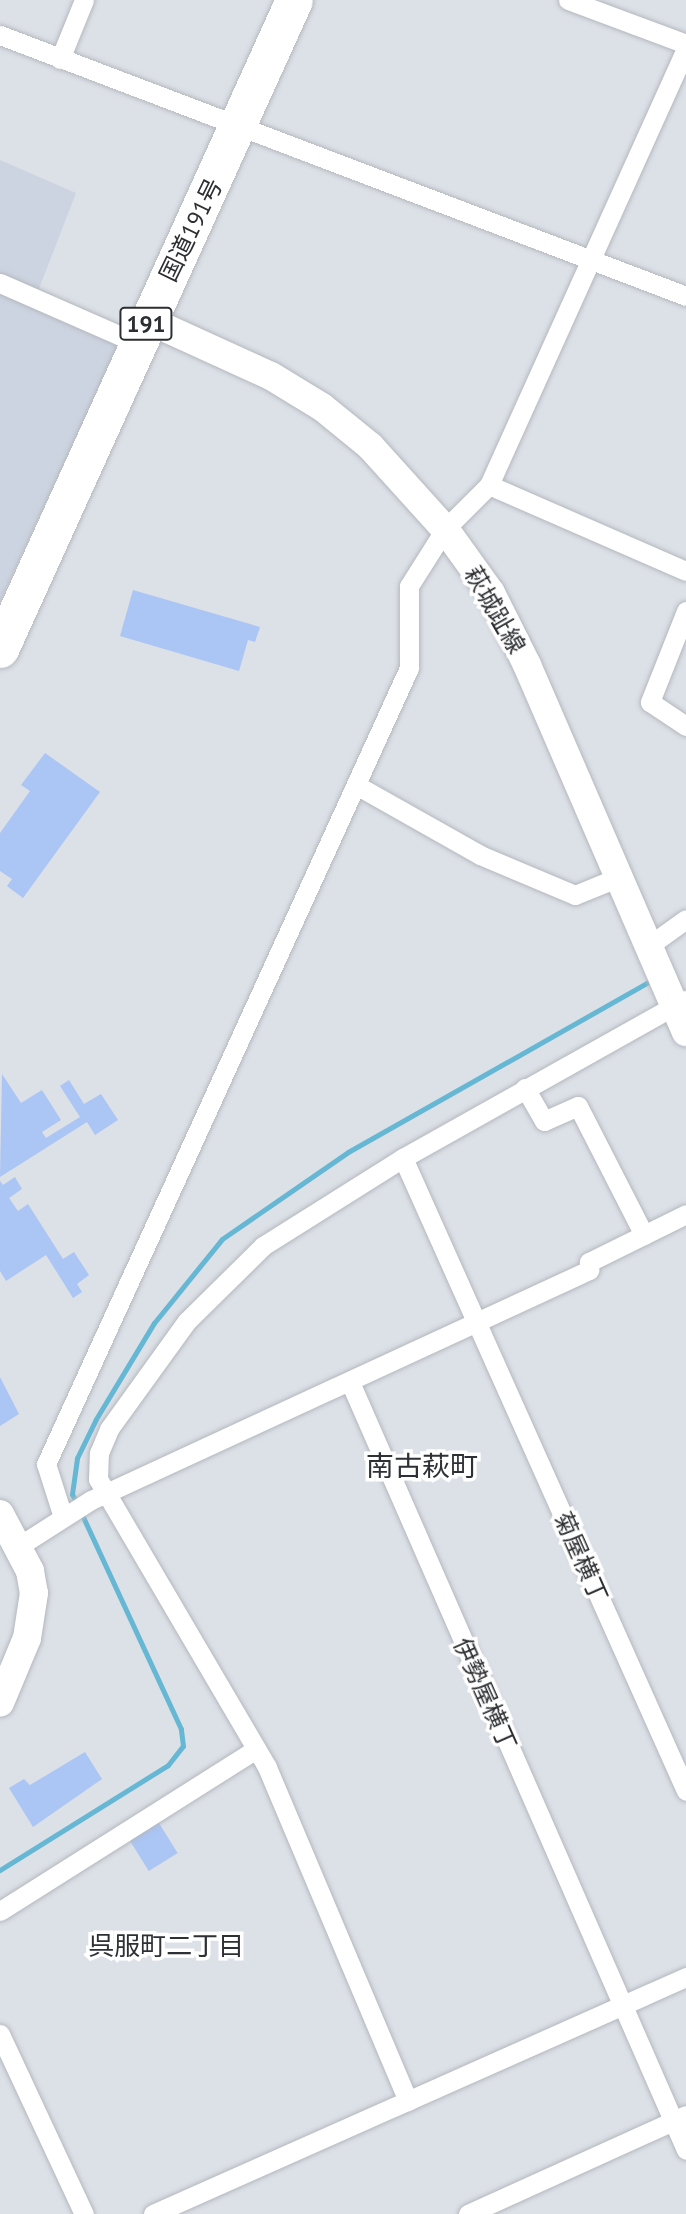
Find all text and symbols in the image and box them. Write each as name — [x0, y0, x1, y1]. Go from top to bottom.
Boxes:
street label: 国道191号 — [154, 174, 228, 286]
road number: 191 — [118, 304, 174, 344]
street label: 萩城趾線 — [459, 561, 531, 659]
district label: 南古萩町 — [366, 1449, 478, 1483]
street label: 菊屋横丁 — [548, 1507, 614, 1607]
street label: 伊勢屋横丁 — [447, 1633, 523, 1755]
district label: 呉服町二丁目 — [88, 1930, 244, 1962]

